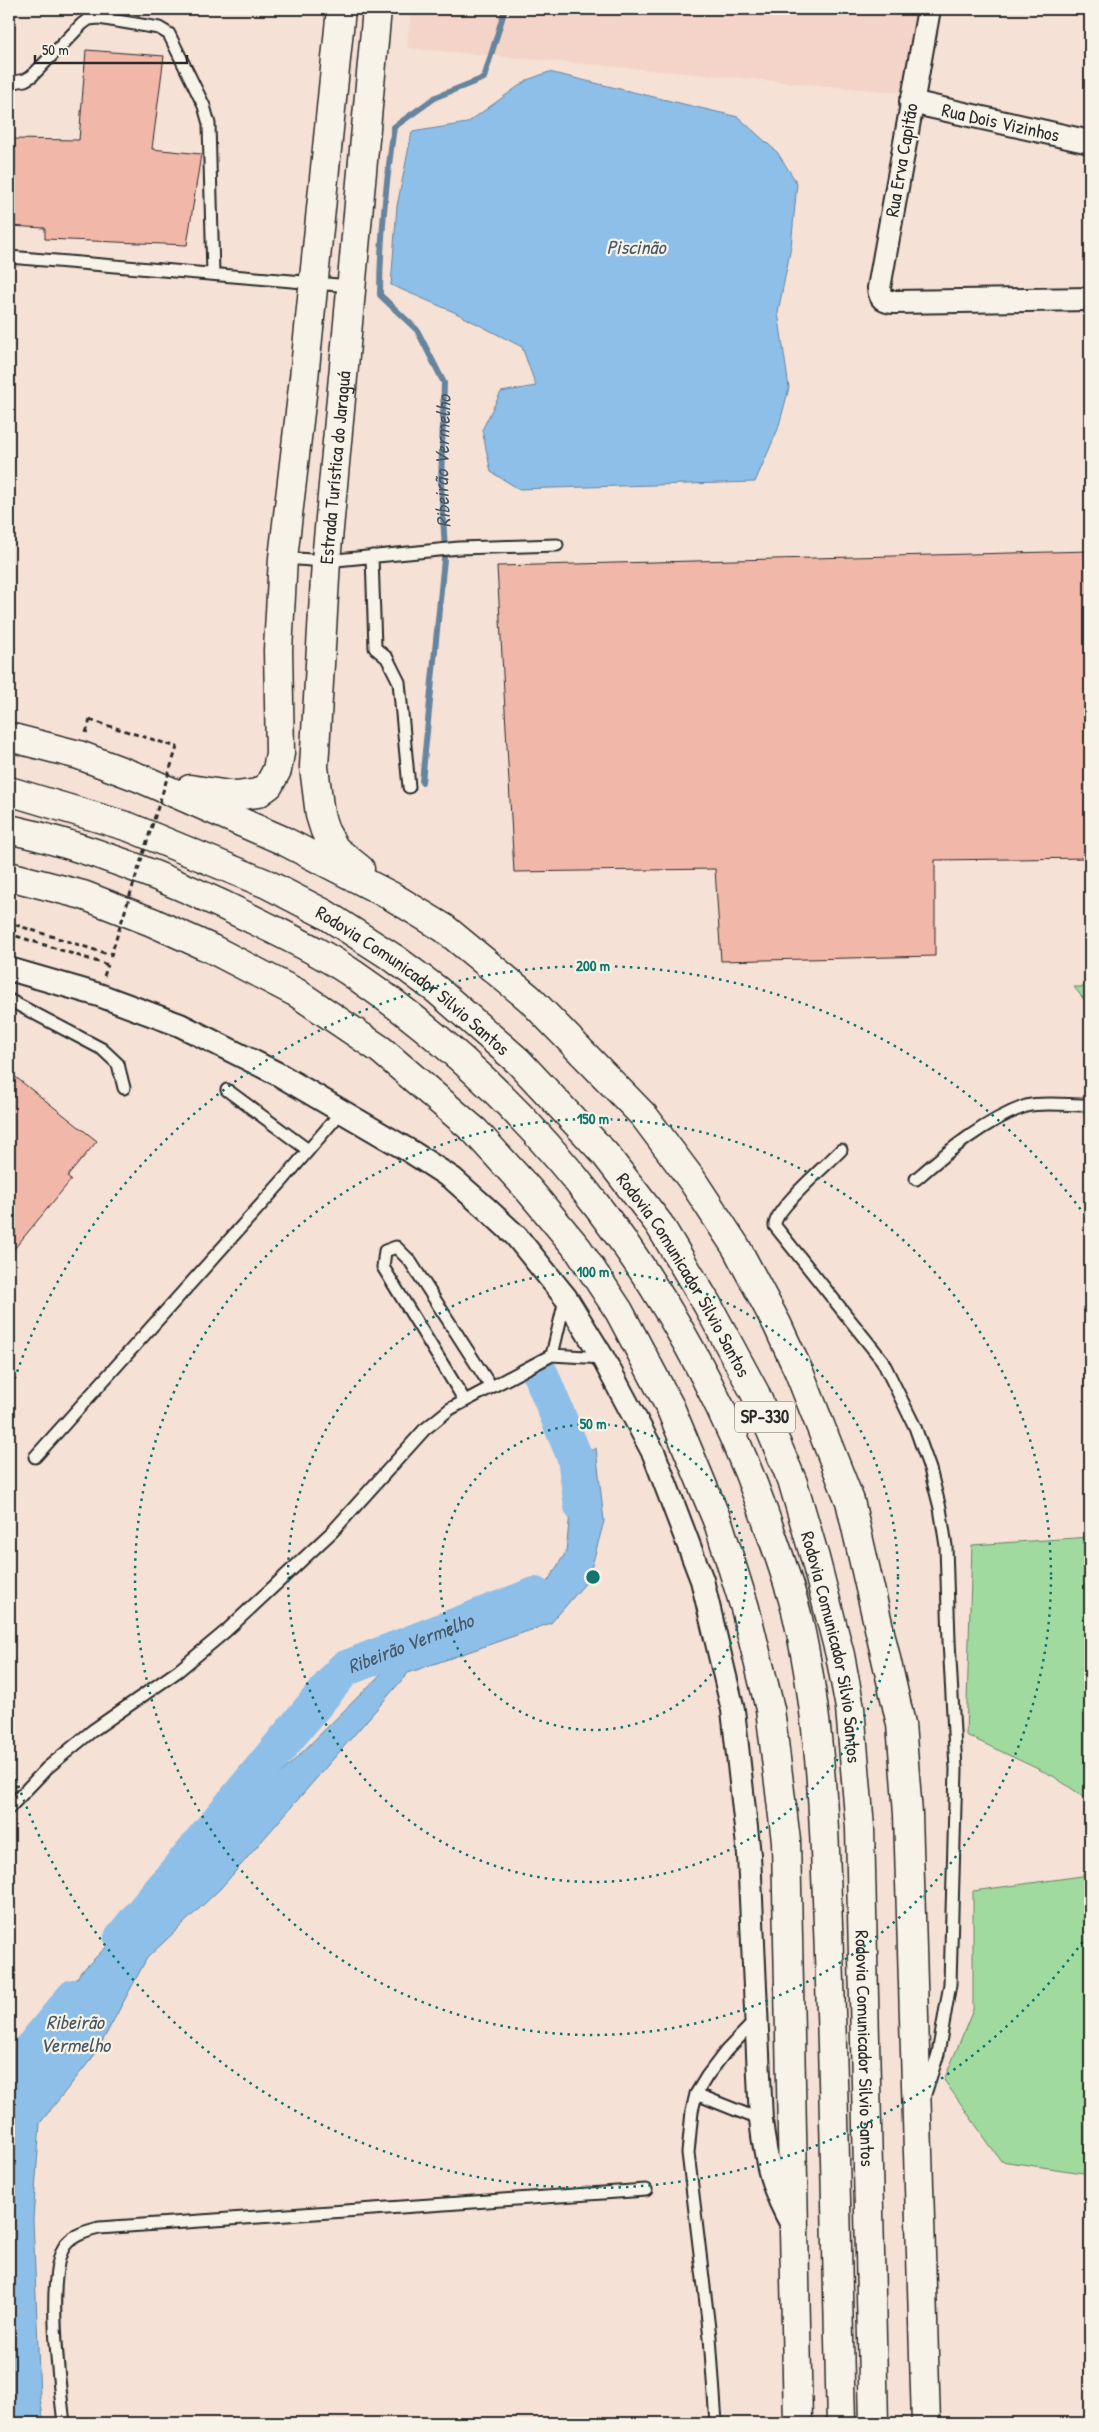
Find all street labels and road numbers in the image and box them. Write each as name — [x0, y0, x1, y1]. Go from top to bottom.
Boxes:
street label: Rua Dois Vizinhos — [940, 96, 1062, 148]
street label: Rua Erva Capitão — [878, 101, 924, 219]
street label: Estrada Turística do Jaraguá — [313, 369, 357, 565]
street label: Rodovia Comunicador Silvio Santos — [312, 899, 515, 1061]
street label: Rodovia Comunicador Silvio Santos — [611, 1167, 757, 1382]
road number: SP-330 — [735, 1401, 795, 1432]
street label: Rodovia Comunicador Silvio Santos — [795, 1528, 868, 1764]
street label: Rodovia Comunicador Silvio Santos — [849, 1930, 881, 2167]

